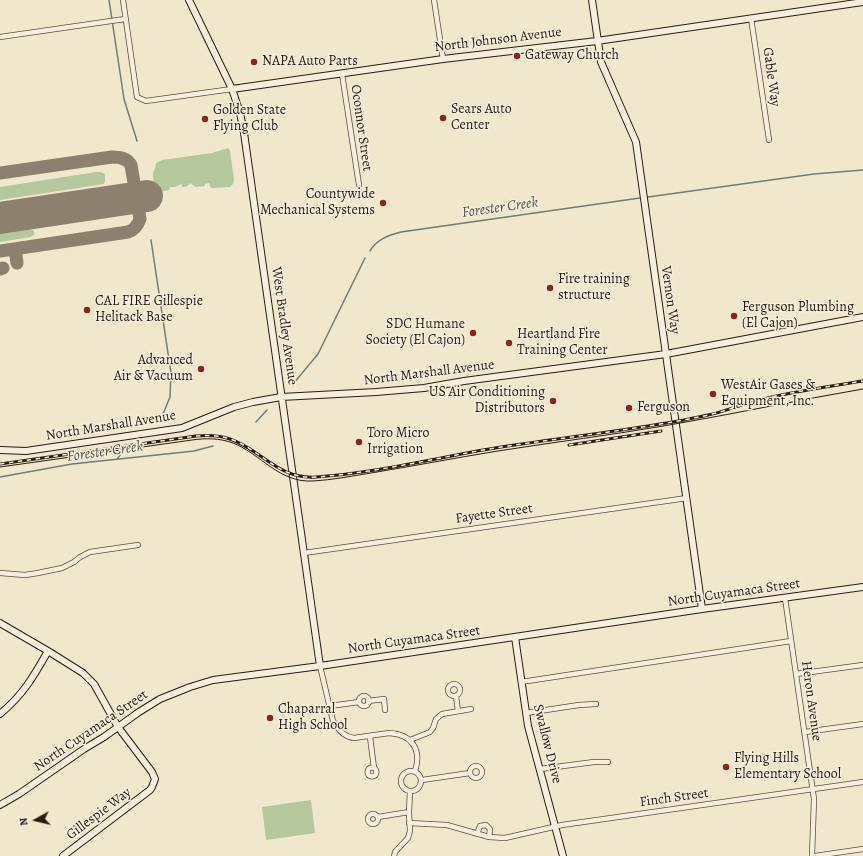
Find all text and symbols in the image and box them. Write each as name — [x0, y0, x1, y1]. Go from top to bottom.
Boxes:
street label: North Johnson Avenue — [434, 24, 562, 56]
street label: Gable Way — [759, 46, 783, 108]
place label: Gateway Church — [525, 48, 619, 64]
marker: Gateway Church — [512, 51, 522, 61]
place label: NAPA Auto Parts — [262, 54, 358, 70]
marker: NAPA Auto Parts — [249, 57, 259, 67]
street label: Oconnor Street — [347, 84, 375, 172]
place label: Sears Auto Center — [451, 102, 512, 134]
place label: Golden State Flying Club — [213, 103, 286, 136]
marker: Sears Auto Center — [438, 113, 448, 123]
marker: Golden State Flying Club — [200, 114, 210, 124]
place label: Countywide Mechanical Systems — [260, 187, 375, 220]
water label: Forester Creek — [461, 194, 539, 222]
marker: Countywide Mechanical Systems — [378, 198, 388, 208]
street label: Vernon Way — [657, 265, 683, 335]
street label: West Bradley Avenue — [267, 266, 301, 386]
place label: Fire training structure — [558, 272, 630, 304]
marker: Fire training structure — [545, 283, 555, 293]
place label: CAL FIRE Gillespie Helitack Base — [95, 294, 203, 326]
place label: Ferguson Plumbing (El Cajon) — [742, 300, 854, 332]
marker: CAL FIRE Gillespie Helitack Base — [82, 305, 92, 315]
marker: Ferguson Plumbing (El Cajon) — [729, 311, 739, 321]
place label: SDC Humane Society (El Cajon) — [366, 317, 465, 350]
place label: Heartland Fire Training Center — [517, 327, 608, 360]
marker: SDC Humane Society (El Cajon) — [468, 328, 478, 338]
marker: Heartland Fire Training Center — [504, 338, 514, 348]
place label: Advanced Air & Vacuum — [114, 353, 193, 386]
street label: North Marshall Avenue — [363, 357, 495, 389]
marker: Advanced Air & Vacuum — [196, 364, 206, 374]
place label: WestAir Gases & Equipment, Inc. — [721, 378, 815, 410]
place label: US Air Conditioning Distributors — [429, 385, 545, 418]
marker: WestAir Gases & Equipment, Inc. — [708, 389, 718, 399]
marker: US Air Conditioning Distributors — [548, 396, 558, 406]
place label: Ferguson — [637, 400, 690, 416]
marker: Ferguson — [624, 403, 634, 413]
street label: North Marshall Avenue — [45, 407, 177, 445]
place label: Toro Micro Irrigation — [367, 426, 430, 458]
marker: Toro Micro Irrigation — [354, 437, 364, 447]
water label: Forester Creek — [66, 438, 144, 466]
street label: Fayette Street — [454, 500, 534, 528]
street label: North Cuyamaca Street — [667, 575, 801, 611]
street label: North Cuyamaca Street — [347, 622, 481, 658]
street label: Heron Avenue — [797, 660, 825, 742]
street label: North Cuyamaca Street — [31, 687, 151, 775]
place label: Chaparral High School — [278, 702, 348, 734]
street label: Swallow Drive — [529, 703, 565, 785]
marker: Chaparral High School — [265, 713, 275, 723]
place label: Flying Hills Elementary School — [734, 751, 841, 784]
marker: Flying Hills Elementary School — [721, 762, 731, 772]
street label: Gillespie Way — [63, 784, 135, 844]
street label: Finch Street — [639, 785, 709, 811]
north arrow — [16, 800, 56, 840]
text: N — [16, 817, 32, 827]

